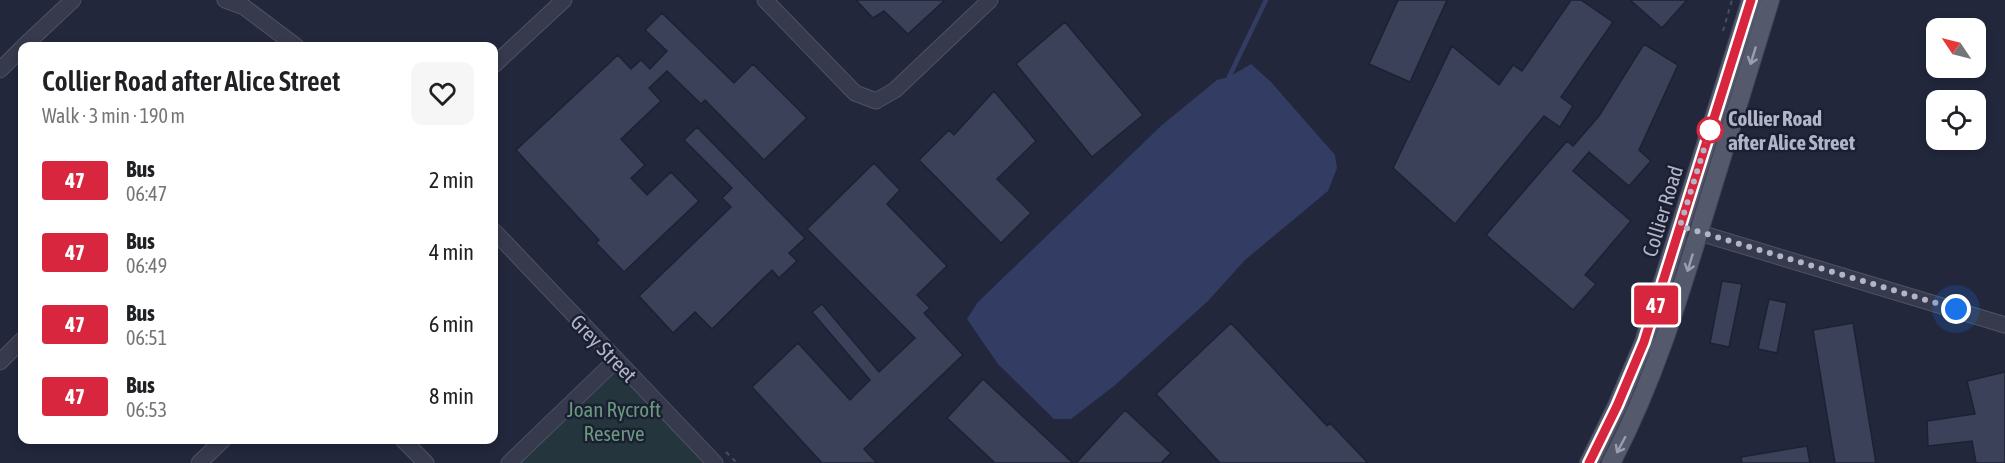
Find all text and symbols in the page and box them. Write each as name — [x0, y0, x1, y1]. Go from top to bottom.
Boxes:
north arrow — [1926, 18, 1986, 78]
map controls — [1926, 18, 1986, 150]
one-way arrow — [1747, 46, 1758, 65]
button: heart — [411, 62, 474, 125]
text: Collier Road after Alice Street — [42, 65, 340, 97]
button: locate — [1926, 90, 1986, 150]
text: Walk · 3 min · 190 m — [42, 104, 185, 127]
place label: Collier Road after Alice Street — [1728, 106, 1855, 154]
marker: Collier Road after Alice Street — [1697, 117, 1723, 143]
text: Bus — [126, 156, 155, 182]
street label: Collier Road — [1637, 163, 1687, 259]
text: 2 min — [429, 167, 474, 193]
text: 47 — [65, 168, 85, 192]
text: 06:47 — [126, 182, 167, 205]
text: Bus — [126, 228, 155, 254]
text: 4 min — [429, 239, 474, 265]
text: 47 — [65, 240, 85, 264]
one-way arrow — [1684, 253, 1695, 272]
text: 06:49 — [126, 254, 167, 277]
line badge: 47 — [1629, 286, 1683, 324]
text: 47 — [1646, 293, 1666, 317]
your location — [1941, 294, 1971, 324]
text: Bus — [126, 300, 155, 326]
street label: Grey Street — [566, 309, 642, 387]
text: 6 min — [429, 311, 474, 337]
text: 47 — [65, 312, 85, 336]
text: 06:51 — [126, 326, 167, 349]
text: Bus — [126, 372, 155, 398]
text: 8 min — [429, 383, 474, 409]
text: 47 — [65, 384, 85, 408]
park label: Joan Rycroft Reserve — [567, 397, 661, 445]
text: 06:53 — [126, 398, 167, 421]
one-way arrow — [1614, 435, 1626, 453]

